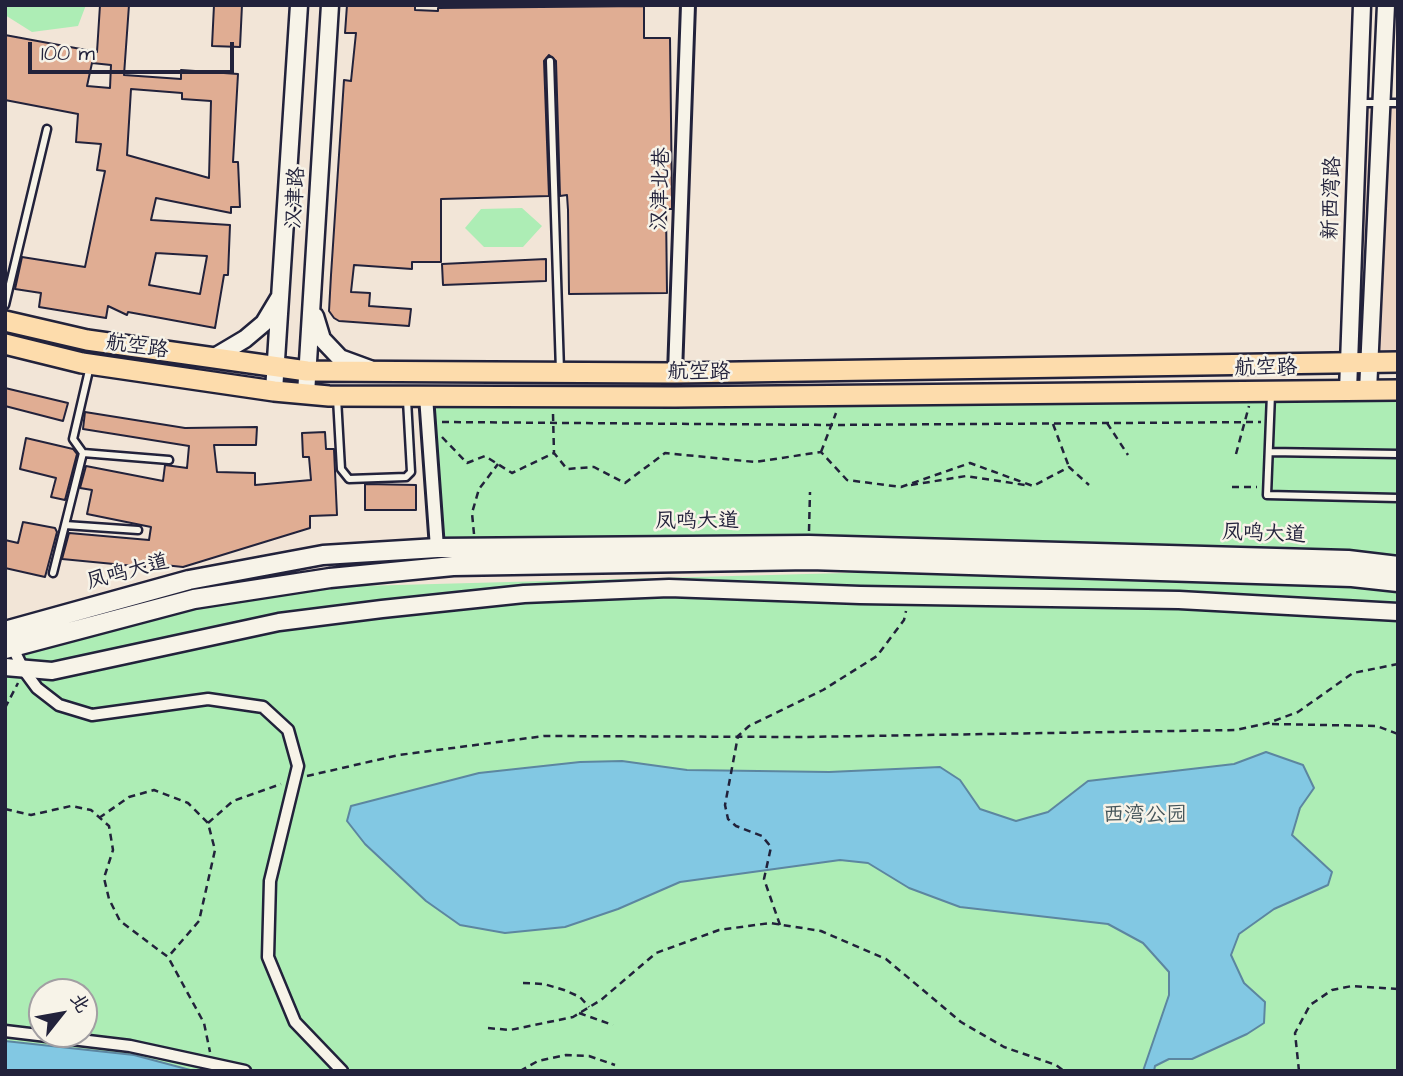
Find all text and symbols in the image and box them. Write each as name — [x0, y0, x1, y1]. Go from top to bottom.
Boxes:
scale bar — [32, 28, 238, 72]
text: 100 m — [41, 39, 95, 68]
street label: 汉津北巷 — [648, 147, 676, 231]
street label: 新西湾路 — [1319, 156, 1347, 240]
street label: 汉津路 — [283, 166, 311, 230]
street label: 航空路 — [104, 331, 170, 365]
street label: 航空路 — [1234, 356, 1298, 382]
street label: 航空路 — [668, 361, 730, 387]
street label: 凤鸣大道 — [655, 510, 739, 536]
street label: 凤鸣大道 — [1222, 521, 1306, 549]
street label: 凤鸣大道 — [84, 550, 172, 596]
park label: 西湾公园 — [1103, 804, 1187, 830]
north arrow — [28, 978, 98, 1048]
text: 北 — [63, 988, 96, 1018]

